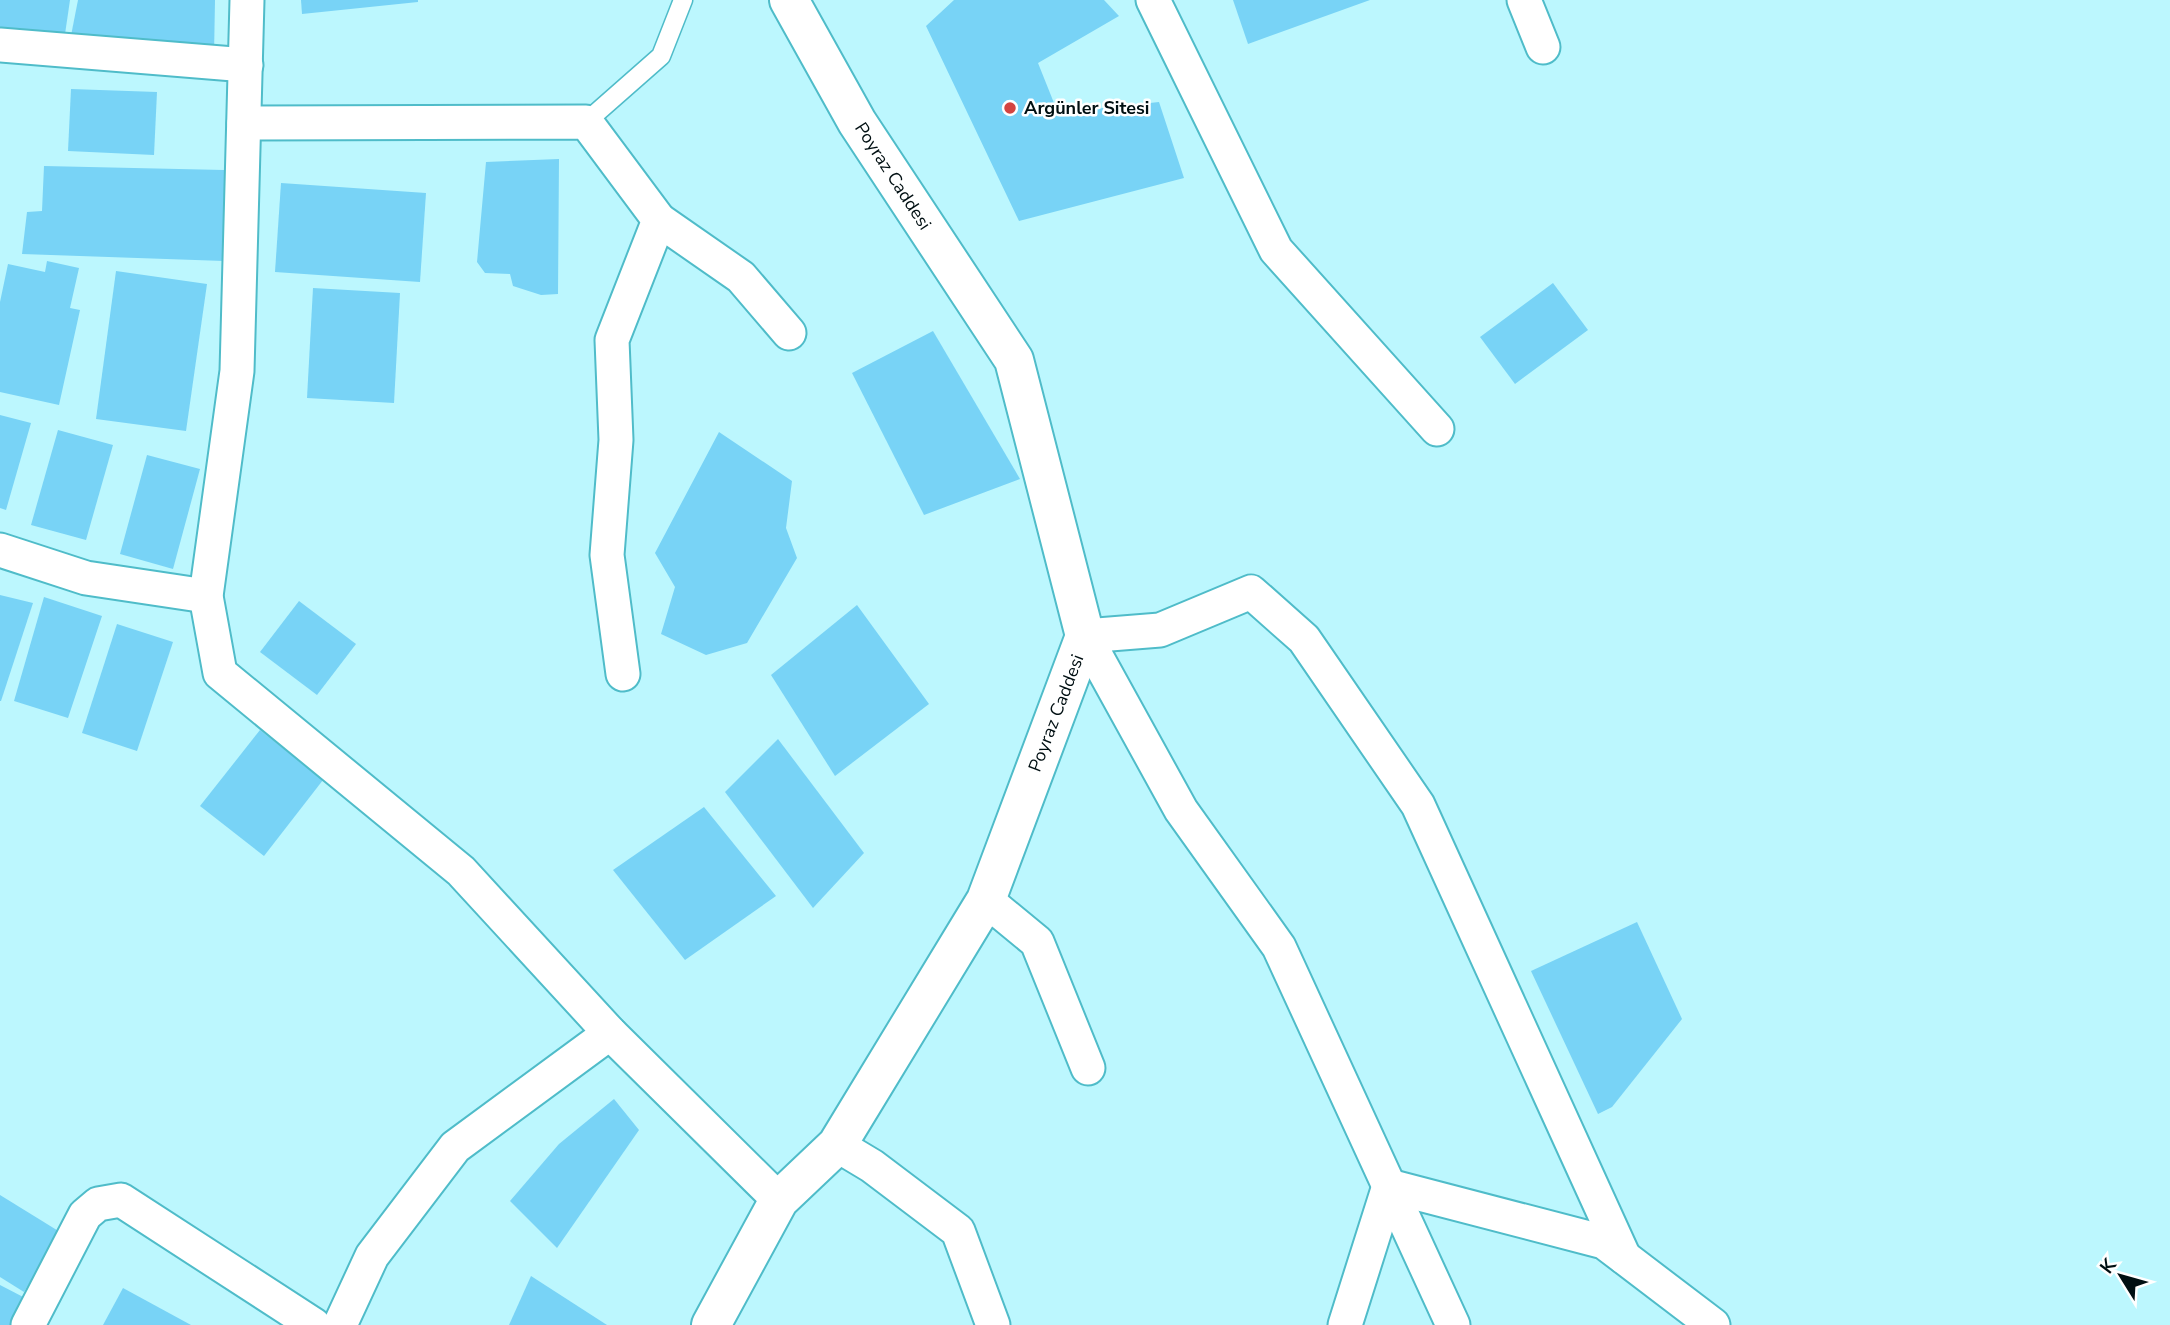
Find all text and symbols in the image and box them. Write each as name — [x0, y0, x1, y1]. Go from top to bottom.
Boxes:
place label: Argünler Sitesi — [1024, 96, 1149, 120]
marker: Argünler Sitesi — [1002, 100, 1018, 116]
street label: Poyraz Caddesi — [849, 118, 937, 234]
street label: Poyraz Caddesi — [1023, 651, 1089, 775]
north arrow — [2086, 1241, 2156, 1311]
text: K — [2094, 1252, 2123, 1279]

